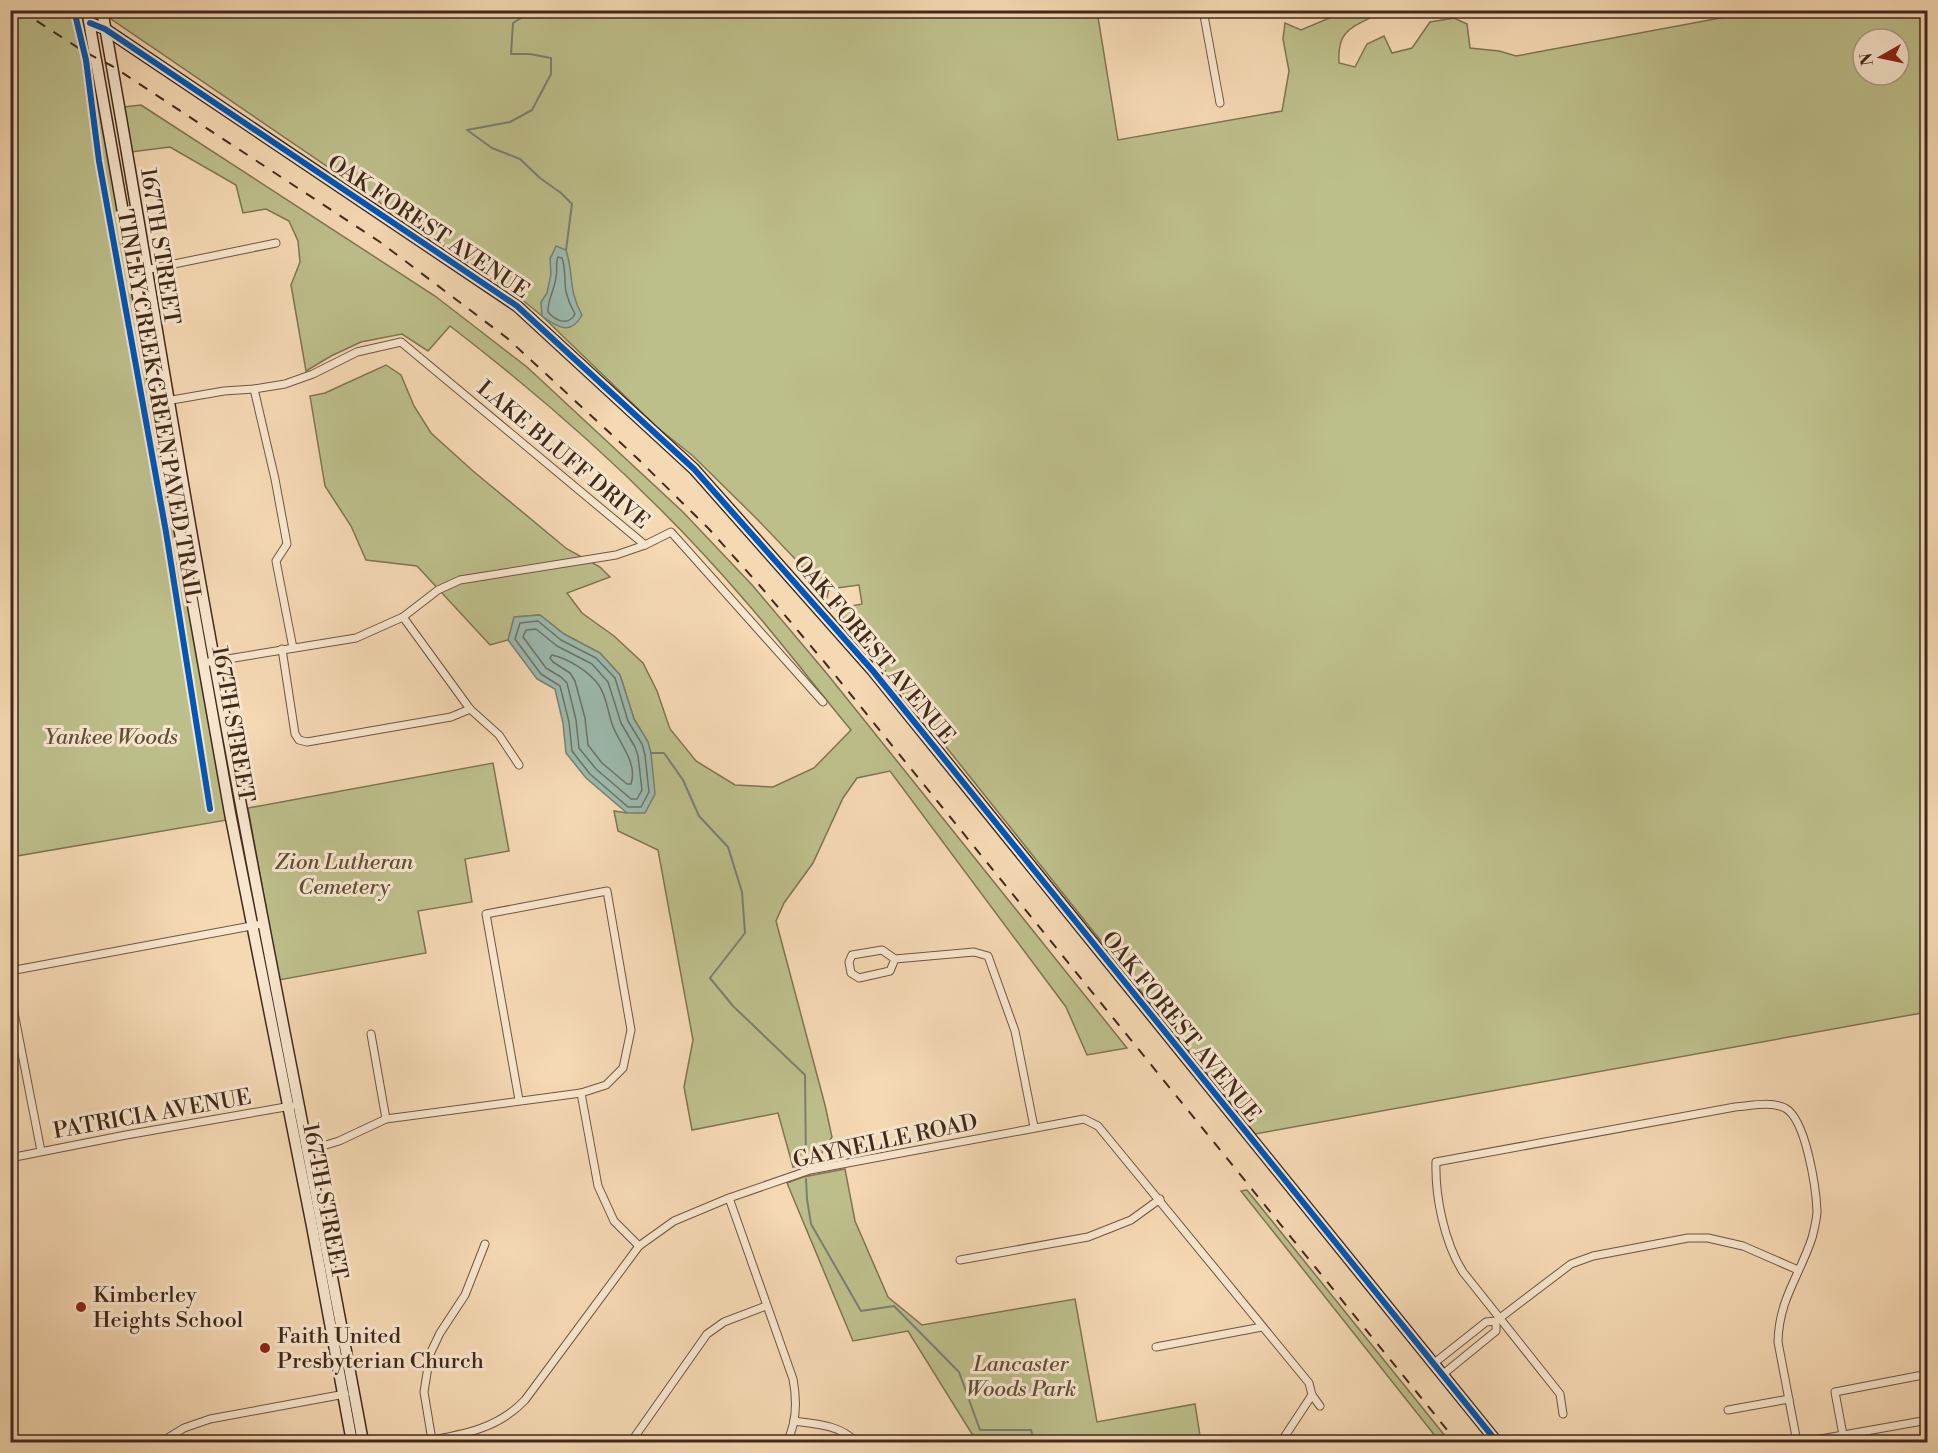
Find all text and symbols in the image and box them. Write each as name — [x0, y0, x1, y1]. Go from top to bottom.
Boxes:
north arrow — [1851, 27, 1911, 87]
text: N — [1856, 51, 1878, 67]
street label: OAK FOREST AVENUE — [322, 150, 534, 305]
street label: 167TH STREET — [134, 166, 185, 327]
street label: TINLEY CREEK GREEN PAVED TRAIL — [111, 207, 207, 605]
street label: LAKE BLUFF DRIVE — [471, 375, 655, 535]
street label: OAK FOREST AVENUE — [787, 550, 961, 750]
street label: 167TH STREET — [205, 644, 260, 805]
park label: Yankee Woods — [44, 724, 178, 751]
park label: Zion Lutheran Cemetery — [275, 849, 414, 901]
street label: OAK FOREST AVENUE — [1096, 926, 1266, 1128]
street label: PATRICIA AVENUE — [51, 1084, 254, 1145]
street label: GAYNELLE ROAD — [791, 1109, 980, 1174]
street label: 167TH STREET — [296, 1121, 353, 1282]
place label: Kimberley Heights School — [93, 1282, 244, 1334]
marker: Kimberley Heights School — [74, 1300, 88, 1314]
place label: Faith United Presbyterian Church — [277, 1323, 484, 1375]
marker: Faith United Presbyterian Church — [258, 1341, 272, 1355]
park label: Lancaster Woods Park — [966, 1351, 1076, 1403]

